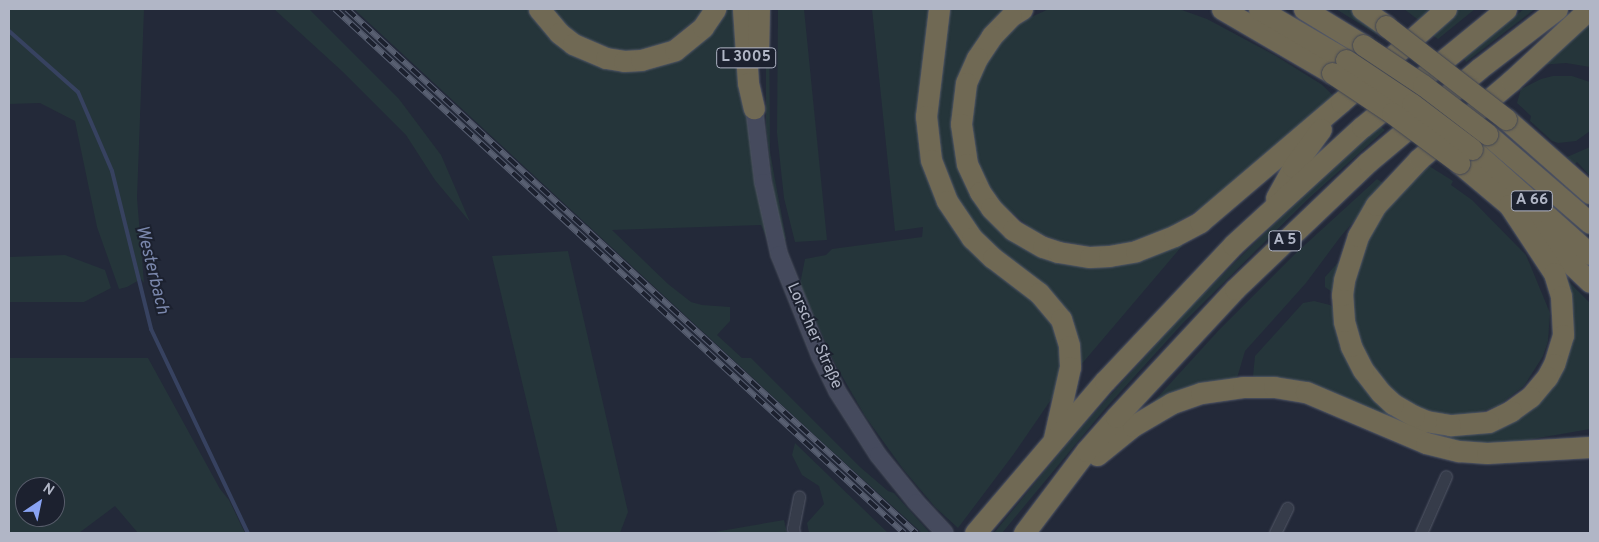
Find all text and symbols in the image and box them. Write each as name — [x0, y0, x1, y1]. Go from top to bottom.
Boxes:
road number: L 3005 — [716, 46, 776, 70]
road number: A 66 — [1510, 188, 1554, 214]
water label: Westerbach — [130, 223, 172, 317]
road number: A 5 — [1268, 228, 1302, 254]
street label: Lorscher Straße — [782, 280, 846, 392]
north arrow — [15, 477, 65, 527]
text: N — [39, 480, 57, 500]

